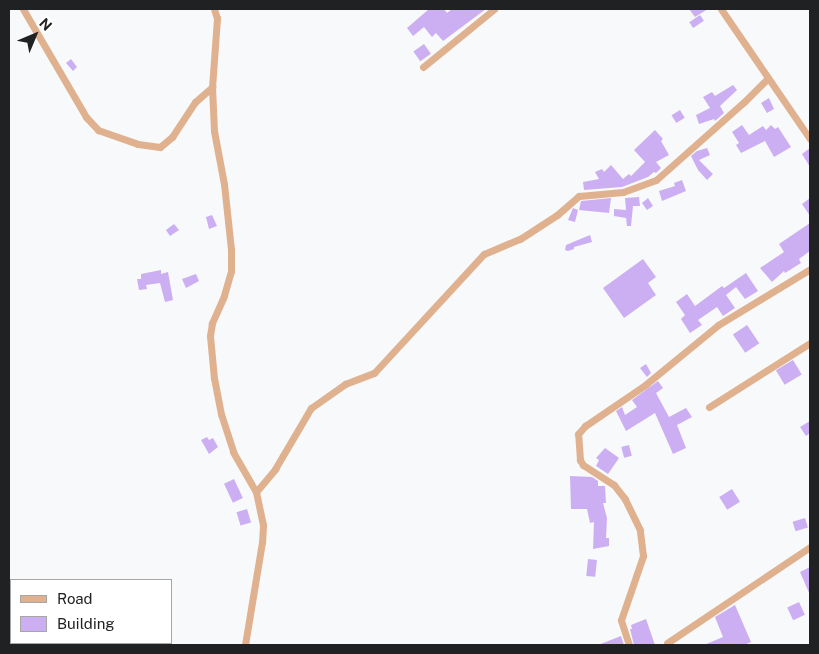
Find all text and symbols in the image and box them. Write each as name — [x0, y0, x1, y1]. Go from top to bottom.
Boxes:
north arrow — [10, 10, 60, 60]
text: N — [36, 15, 55, 34]
legend — [10, 579, 172, 644]
text: Road — [57, 590, 93, 607]
text: Building — [57, 615, 115, 632]

